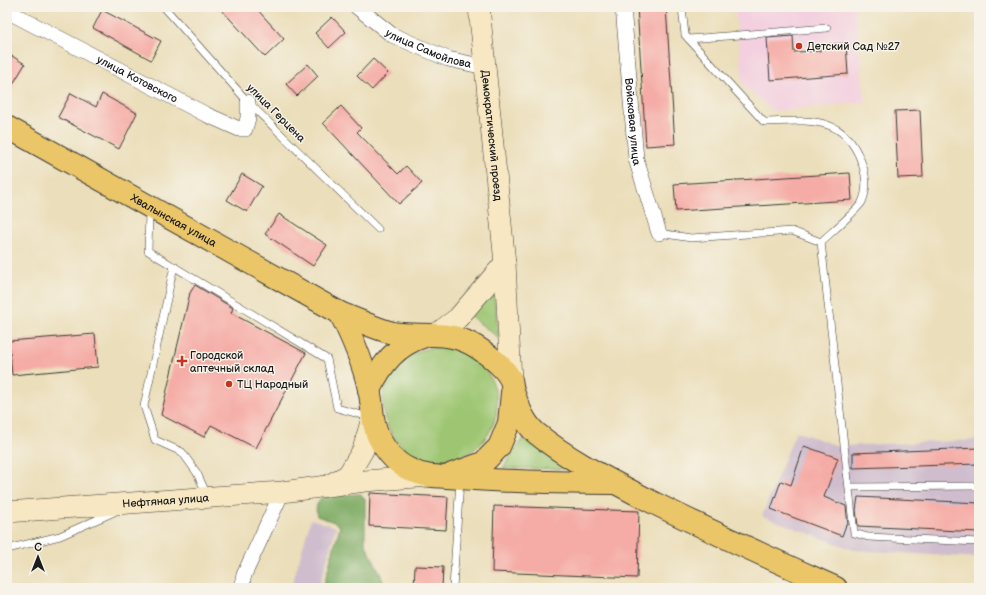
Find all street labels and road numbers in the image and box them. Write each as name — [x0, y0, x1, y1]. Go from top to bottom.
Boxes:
street label: улица Самойлова — [383, 26, 473, 70]
street label: улица Котовского — [95, 53, 180, 105]
street label: Демократический проезд — [479, 69, 505, 202]
street label: Войсковая улица — [623, 77, 644, 167]
street label: улица Герцена — [244, 81, 308, 145]
street label: Хвалынская улица — [128, 191, 219, 250]
street label: Нефтяная улица — [122, 491, 210, 510]

